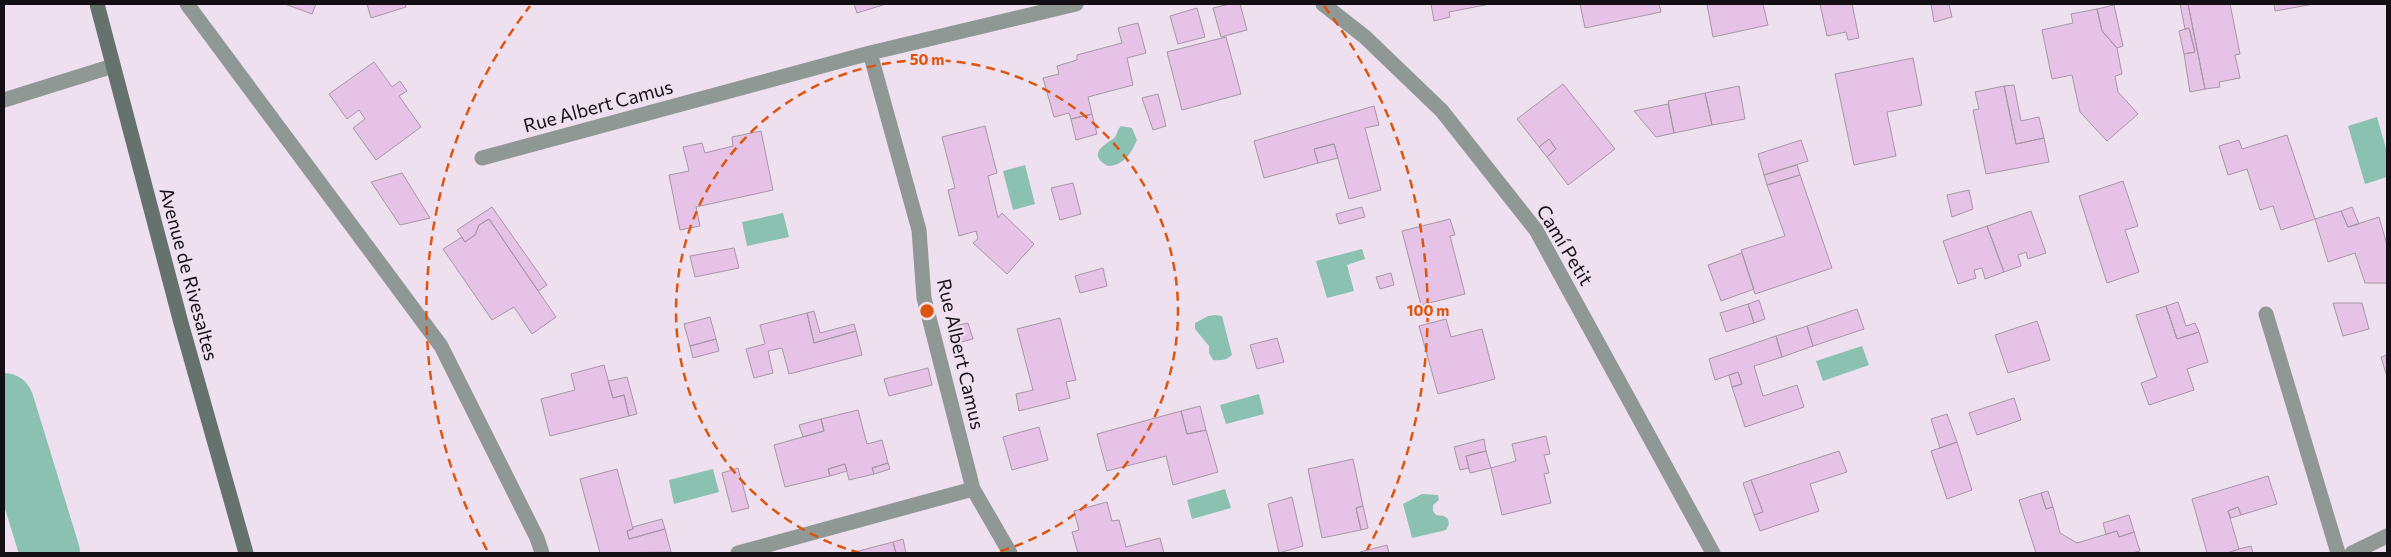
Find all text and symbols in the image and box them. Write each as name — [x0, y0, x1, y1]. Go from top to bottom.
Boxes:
text: 50 m — [910, 50, 944, 68]
street label: Rue Albert Camus — [521, 74, 675, 137]
street label: Avenue de Rivesaltes — [155, 185, 224, 363]
street label: Camí Petit — [1532, 200, 1599, 289]
street label: Rue Albert Camus — [933, 276, 990, 431]
text: 100 m — [1407, 301, 1449, 319]
centre of rings — [918, 302, 936, 320]

